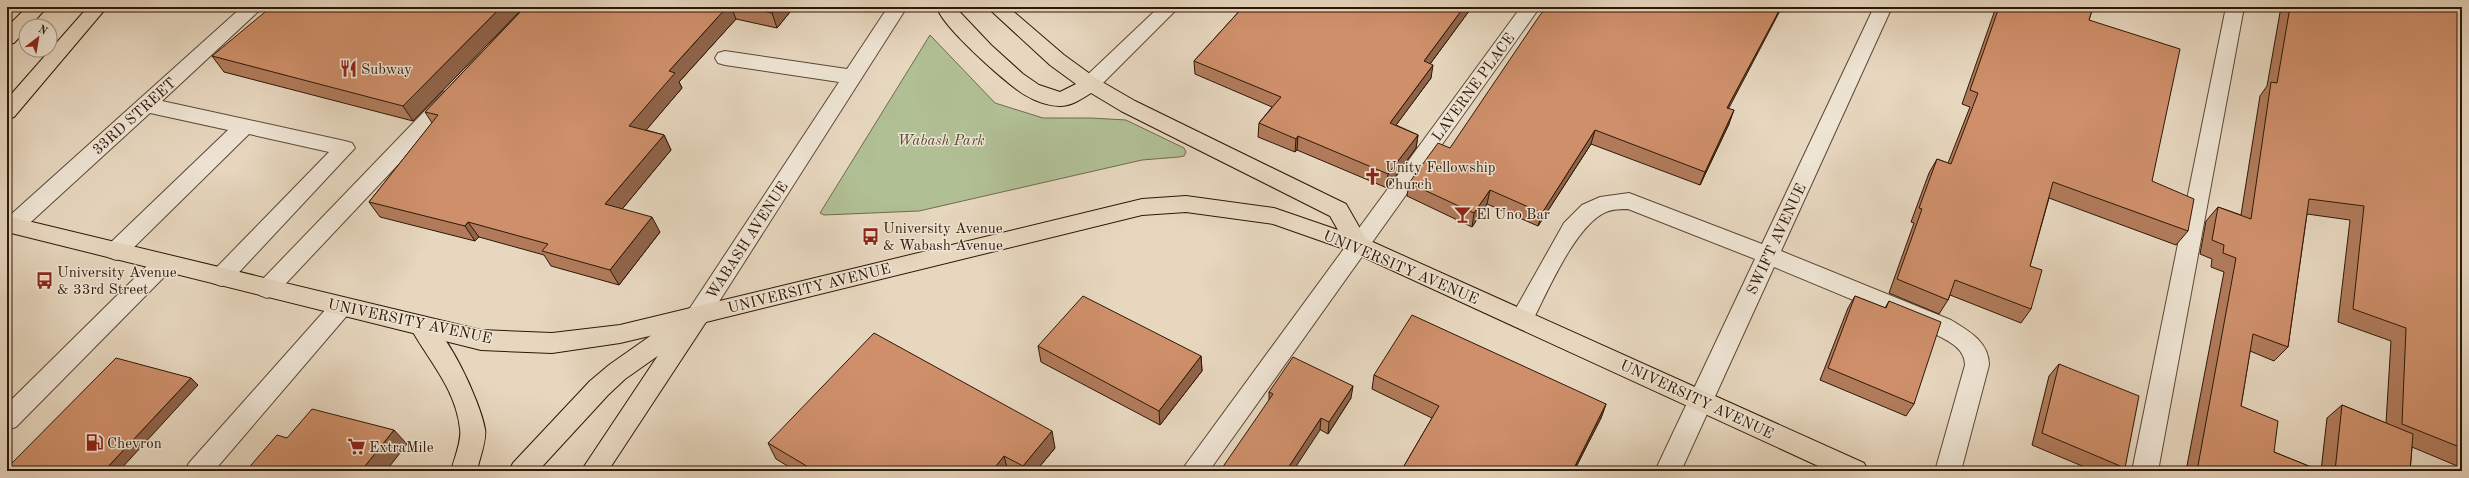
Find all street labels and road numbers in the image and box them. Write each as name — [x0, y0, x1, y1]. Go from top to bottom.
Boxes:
street label: LAVERNE PLACE — [1430, 31, 1518, 145]
street label: 33RD STREET — [91, 76, 179, 158]
street label: WABASH AVENUE — [705, 180, 792, 302]
street label: SWIFT AVENUE — [1745, 182, 1810, 298]
street label: UNIVERSITY AVENUE — [1320, 229, 1480, 308]
street label: UNIVERSITY AVENUE — [726, 262, 892, 317]
street label: UNIVERSITY AVENUE — [326, 298, 493, 347]
street label: UNIVERSITY AVENUE — [1617, 358, 1775, 443]

